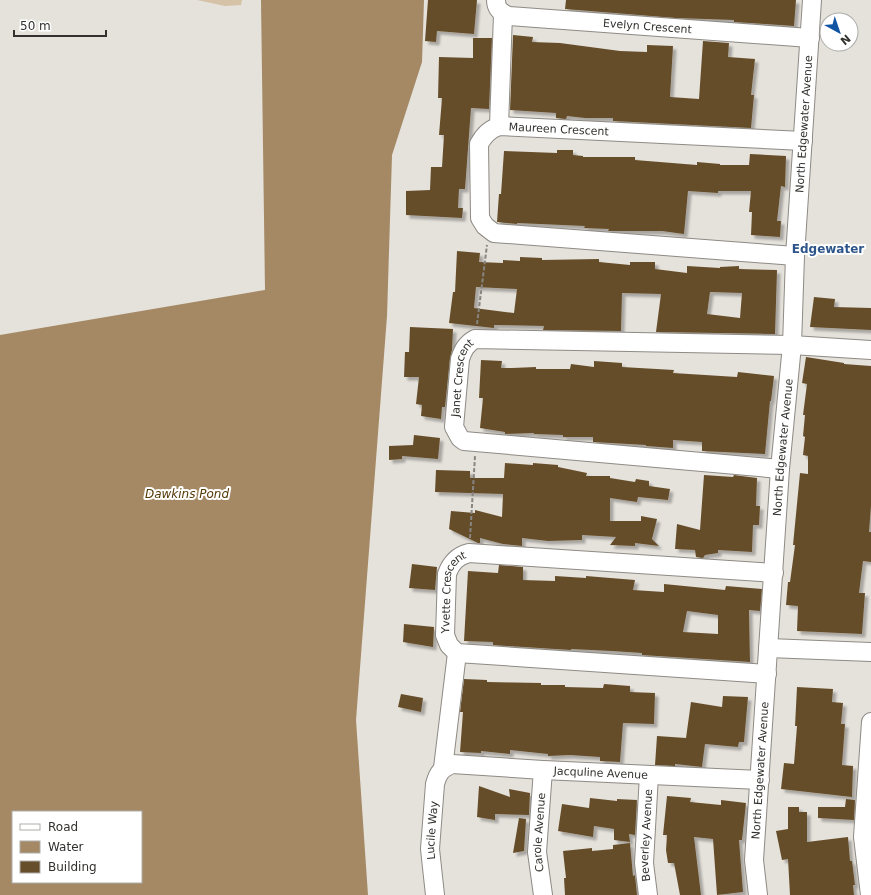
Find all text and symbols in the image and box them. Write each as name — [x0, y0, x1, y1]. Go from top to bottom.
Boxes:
scale bar — [14, 12, 106, 38]
north arrow — [819, 12, 859, 52]
street label: Evelyn Crescent — [603, 16, 693, 36]
text: 50 m — [20, 19, 51, 33]
text: N — [837, 31, 853, 47]
street label: North Edgewater Avenue — [793, 55, 815, 193]
street label: Maureen Crescent — [508, 120, 610, 138]
district label: Edgewater — [792, 242, 864, 256]
street label: Janet Crescent — [448, 335, 476, 418]
street label: North Edgewater Avenue — [770, 378, 795, 516]
water label: Dawkins Pond — [145, 487, 229, 501]
street label: Yvette Crescent — [439, 548, 468, 635]
street label: North Edgewater Avenue — [749, 701, 771, 840]
street label: Jacquline Avenue — [552, 764, 648, 781]
street label: Beverley Avenue — [637, 788, 655, 882]
street label: Carole Avenue — [530, 792, 548, 873]
street label: Lucile Way — [423, 800, 440, 860]
legend — [12, 811, 142, 883]
text: Road — [48, 820, 78, 834]
text: Water — [48, 840, 84, 854]
text: Building — [48, 860, 97, 874]

